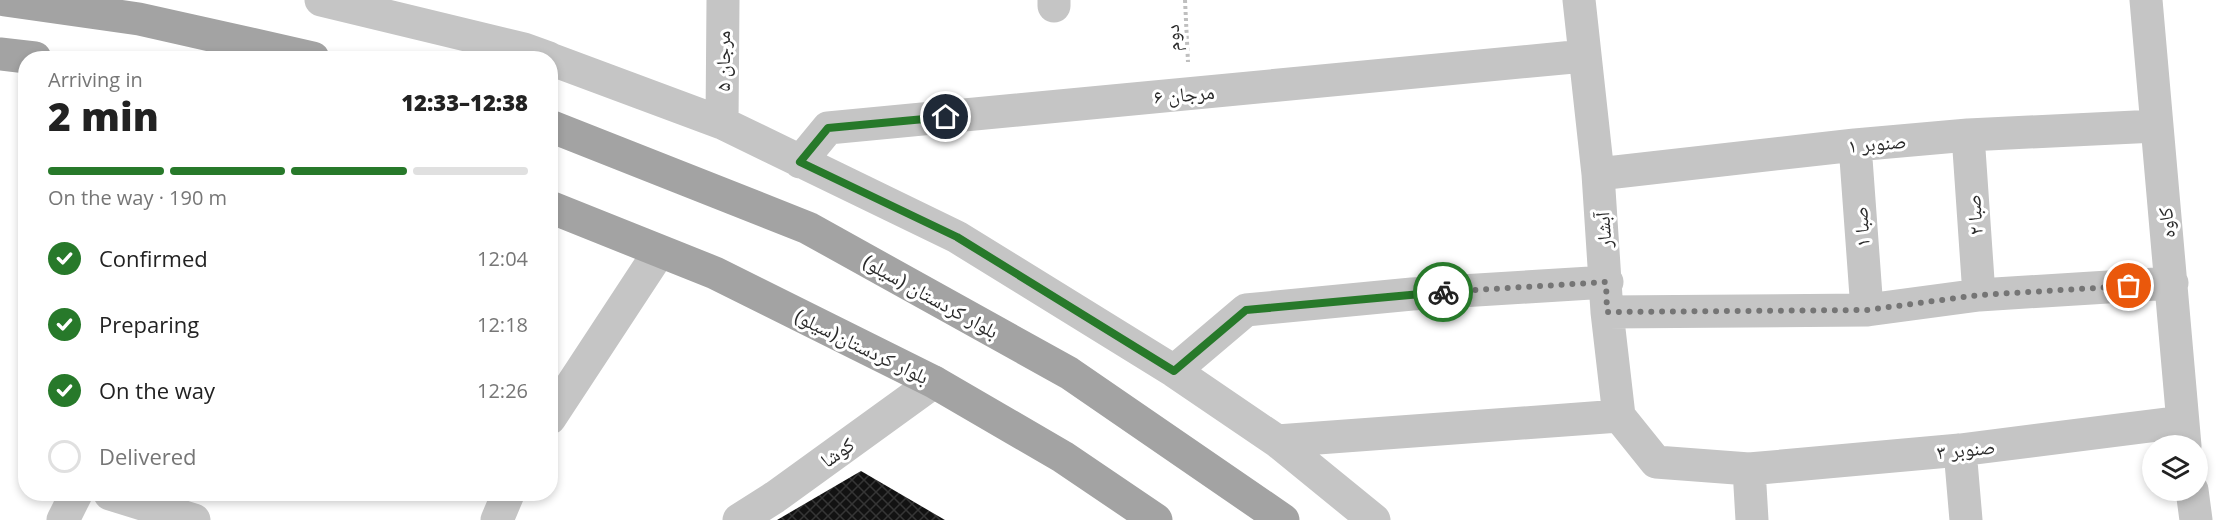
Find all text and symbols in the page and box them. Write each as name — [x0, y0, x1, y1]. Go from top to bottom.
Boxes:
street label: دوم — [1158, 24, 1187, 52]
street label: مرجان ۵ — [709, 31, 736, 91]
text: Arriving in — [48, 66, 143, 93]
street label: مرجان ۶ — [1152, 78, 1216, 110]
text: 12:33–12:38 — [401, 87, 528, 117]
text: 2 min — [48, 89, 159, 142]
pin — [920, 91, 971, 142]
icon: home — [929, 100, 962, 133]
street label: صنوبر ۱ — [1847, 127, 1907, 159]
text: On the way · 190 m — [48, 184, 227, 211]
street label: صبا ۲ — [1959, 194, 1989, 236]
street label: صبا ۱ — [1846, 206, 1876, 248]
street label: کاوه — [2151, 206, 2181, 240]
street label: آبشار — [1588, 210, 1618, 250]
icon: check — [48, 242, 81, 275]
text: Confirmed — [99, 243, 208, 273]
text: 12:04 — [477, 245, 528, 272]
street label: بلوار کردستان (سیلو) — [858, 248, 1004, 344]
pin — [2103, 260, 2154, 311]
courier — [1413, 262, 1473, 322]
icon: bag — [2112, 269, 2145, 302]
icon: bike — [1427, 276, 1460, 309]
street label: بلوار کردستان(سیلو) — [791, 302, 933, 390]
icon: check — [48, 308, 81, 341]
text: Preparing — [99, 309, 199, 339]
text: 12:18 — [477, 311, 528, 338]
icon: check — [48, 374, 81, 407]
text: On the way — [99, 375, 215, 405]
text: 12:26 — [477, 377, 528, 404]
street label: کوشا — [815, 431, 859, 473]
street label: صنوبر ۳ — [1935, 433, 1997, 465]
map controls — [2142, 435, 2208, 501]
button: layers — [2142, 435, 2208, 501]
text: Delivered — [99, 441, 197, 471]

